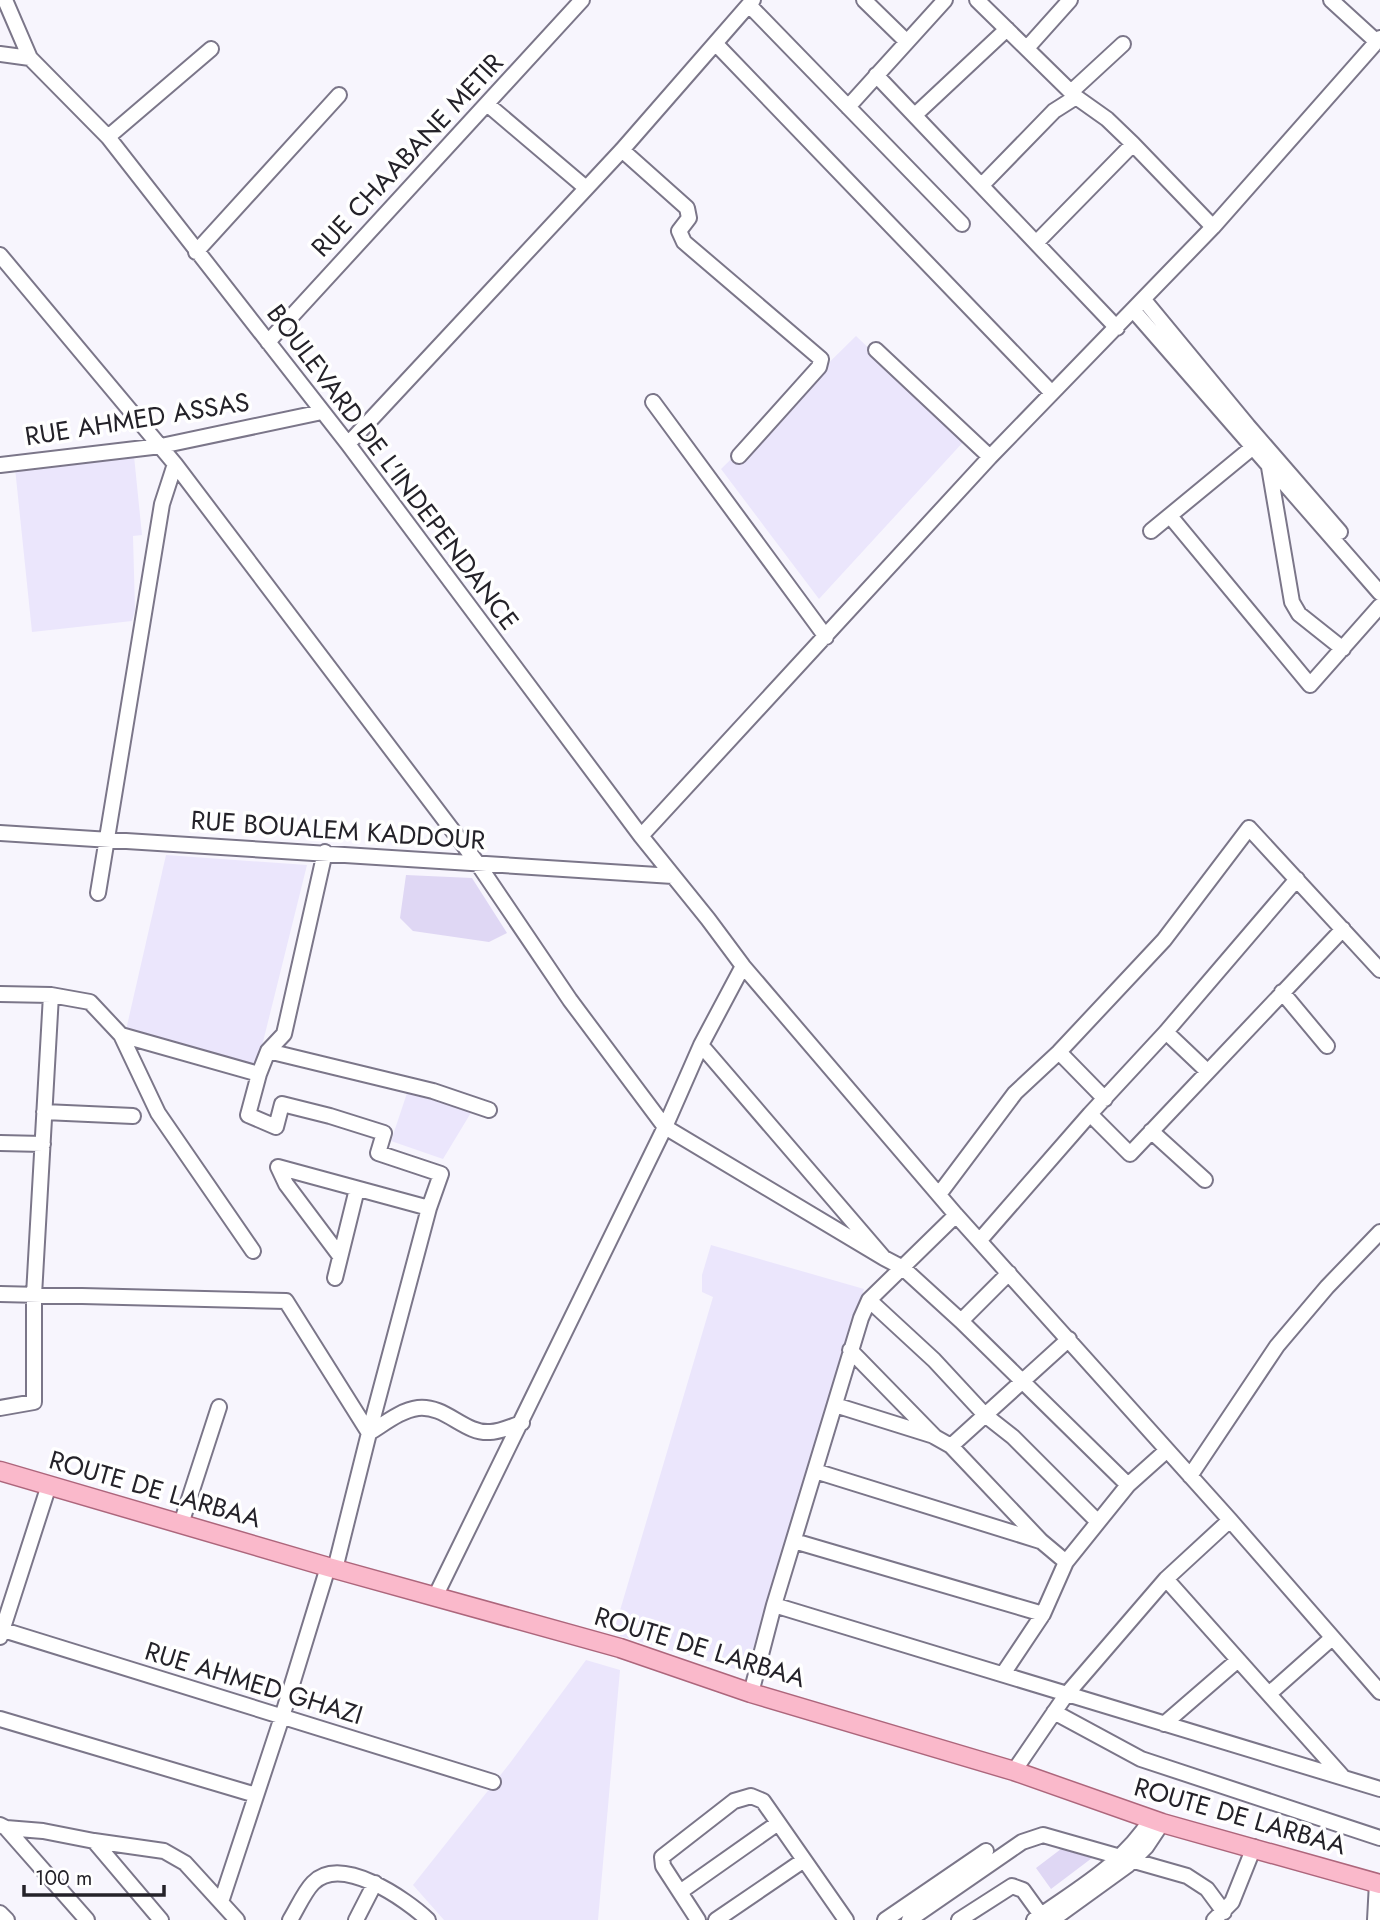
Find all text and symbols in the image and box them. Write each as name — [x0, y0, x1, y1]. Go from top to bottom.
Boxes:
street label: RUE CHAABANE METIR — [302, 44, 512, 265]
street label: BOULEVARD DE L'INDEPENDANCE — [258, 296, 528, 638]
street label: RUE AHMED ASSAS — [22, 383, 252, 455]
street label: RUE BOUALEM KADDOUR — [190, 801, 487, 859]
street label: ROUTE DE LARBAA — [45, 1441, 266, 1538]
street label: ROUTE DE LARBAA — [590, 1597, 811, 1697]
street label: RUE AHMED GHAZI — [140, 1632, 368, 1734]
street label: ROUTE DE LARBAA — [1130, 1768, 1351, 1865]
scale bar — [24, 1854, 164, 1898]
text: 100 m — [35, 1863, 92, 1893]

